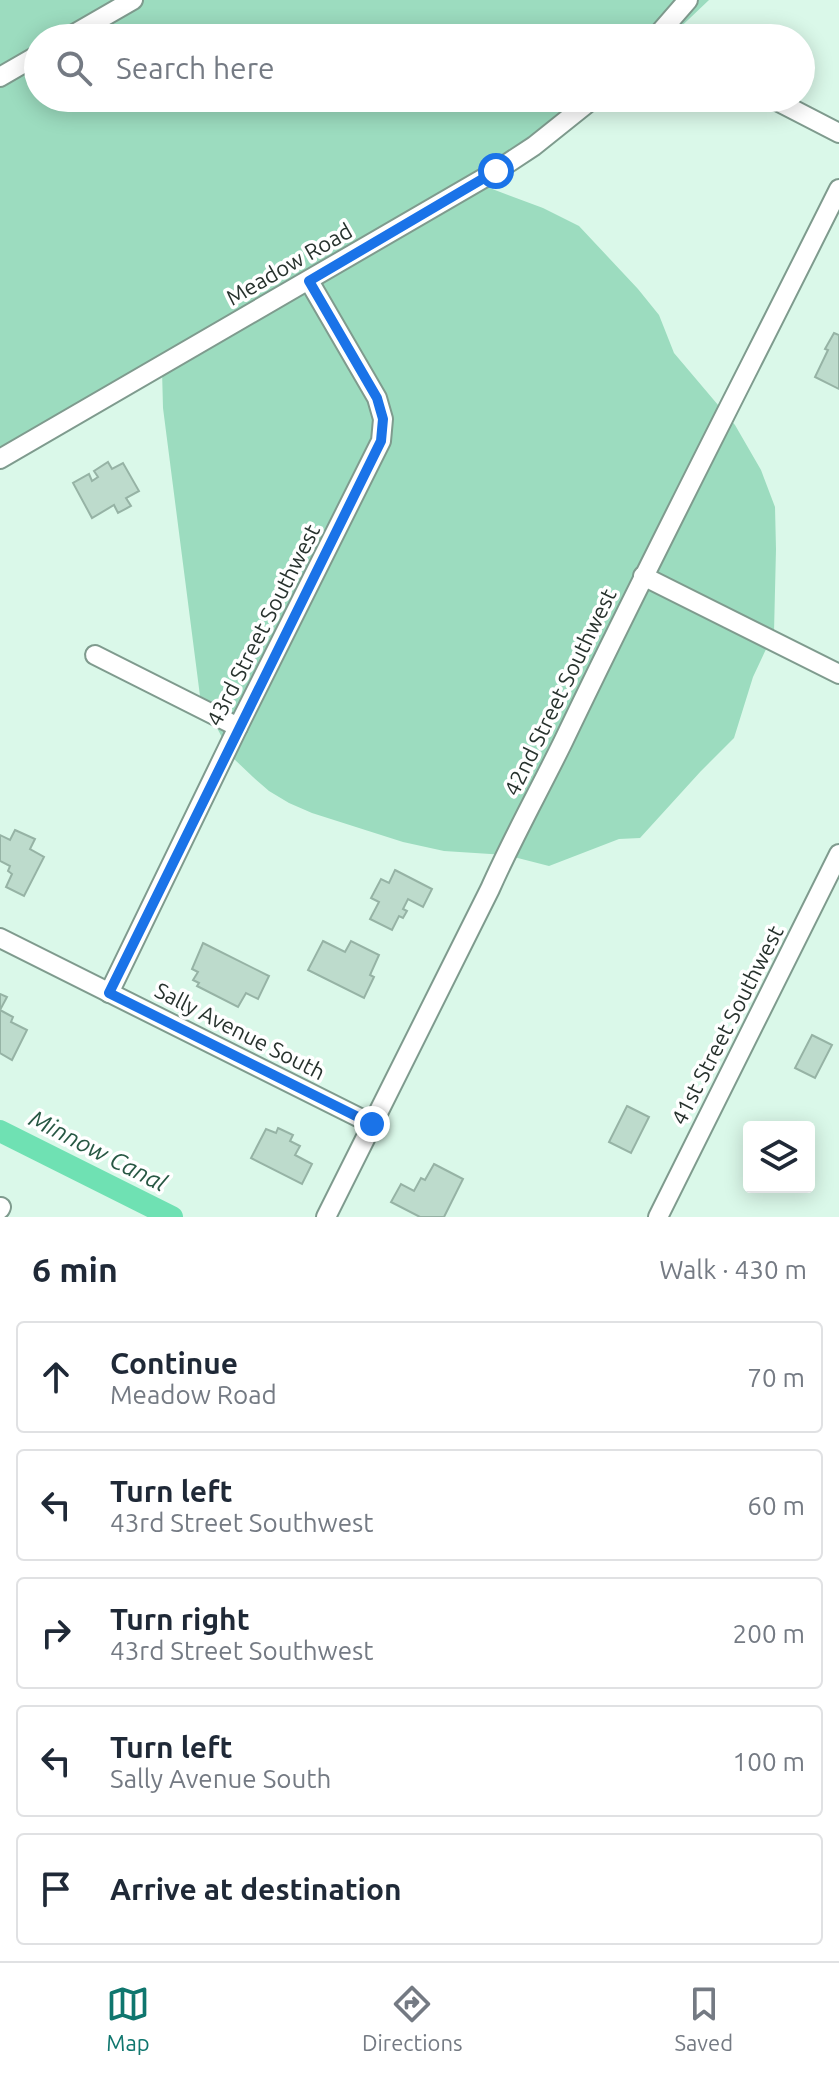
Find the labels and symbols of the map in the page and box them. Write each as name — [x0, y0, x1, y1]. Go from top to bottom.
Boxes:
route start — [478, 153, 514, 189]
street label: Meadow Road — [221, 217, 356, 310]
street label: 43rd Street Southwest — [201, 519, 324, 730]
street label: 42nd Street Southwest — [498, 584, 621, 799]
street label: 41st Street Southwest — [665, 921, 788, 1128]
street label: Sally Avenue South — [151, 977, 329, 1084]
water label: Minnow Canal — [25, 1104, 172, 1197]
route end — [354, 1106, 390, 1142]

